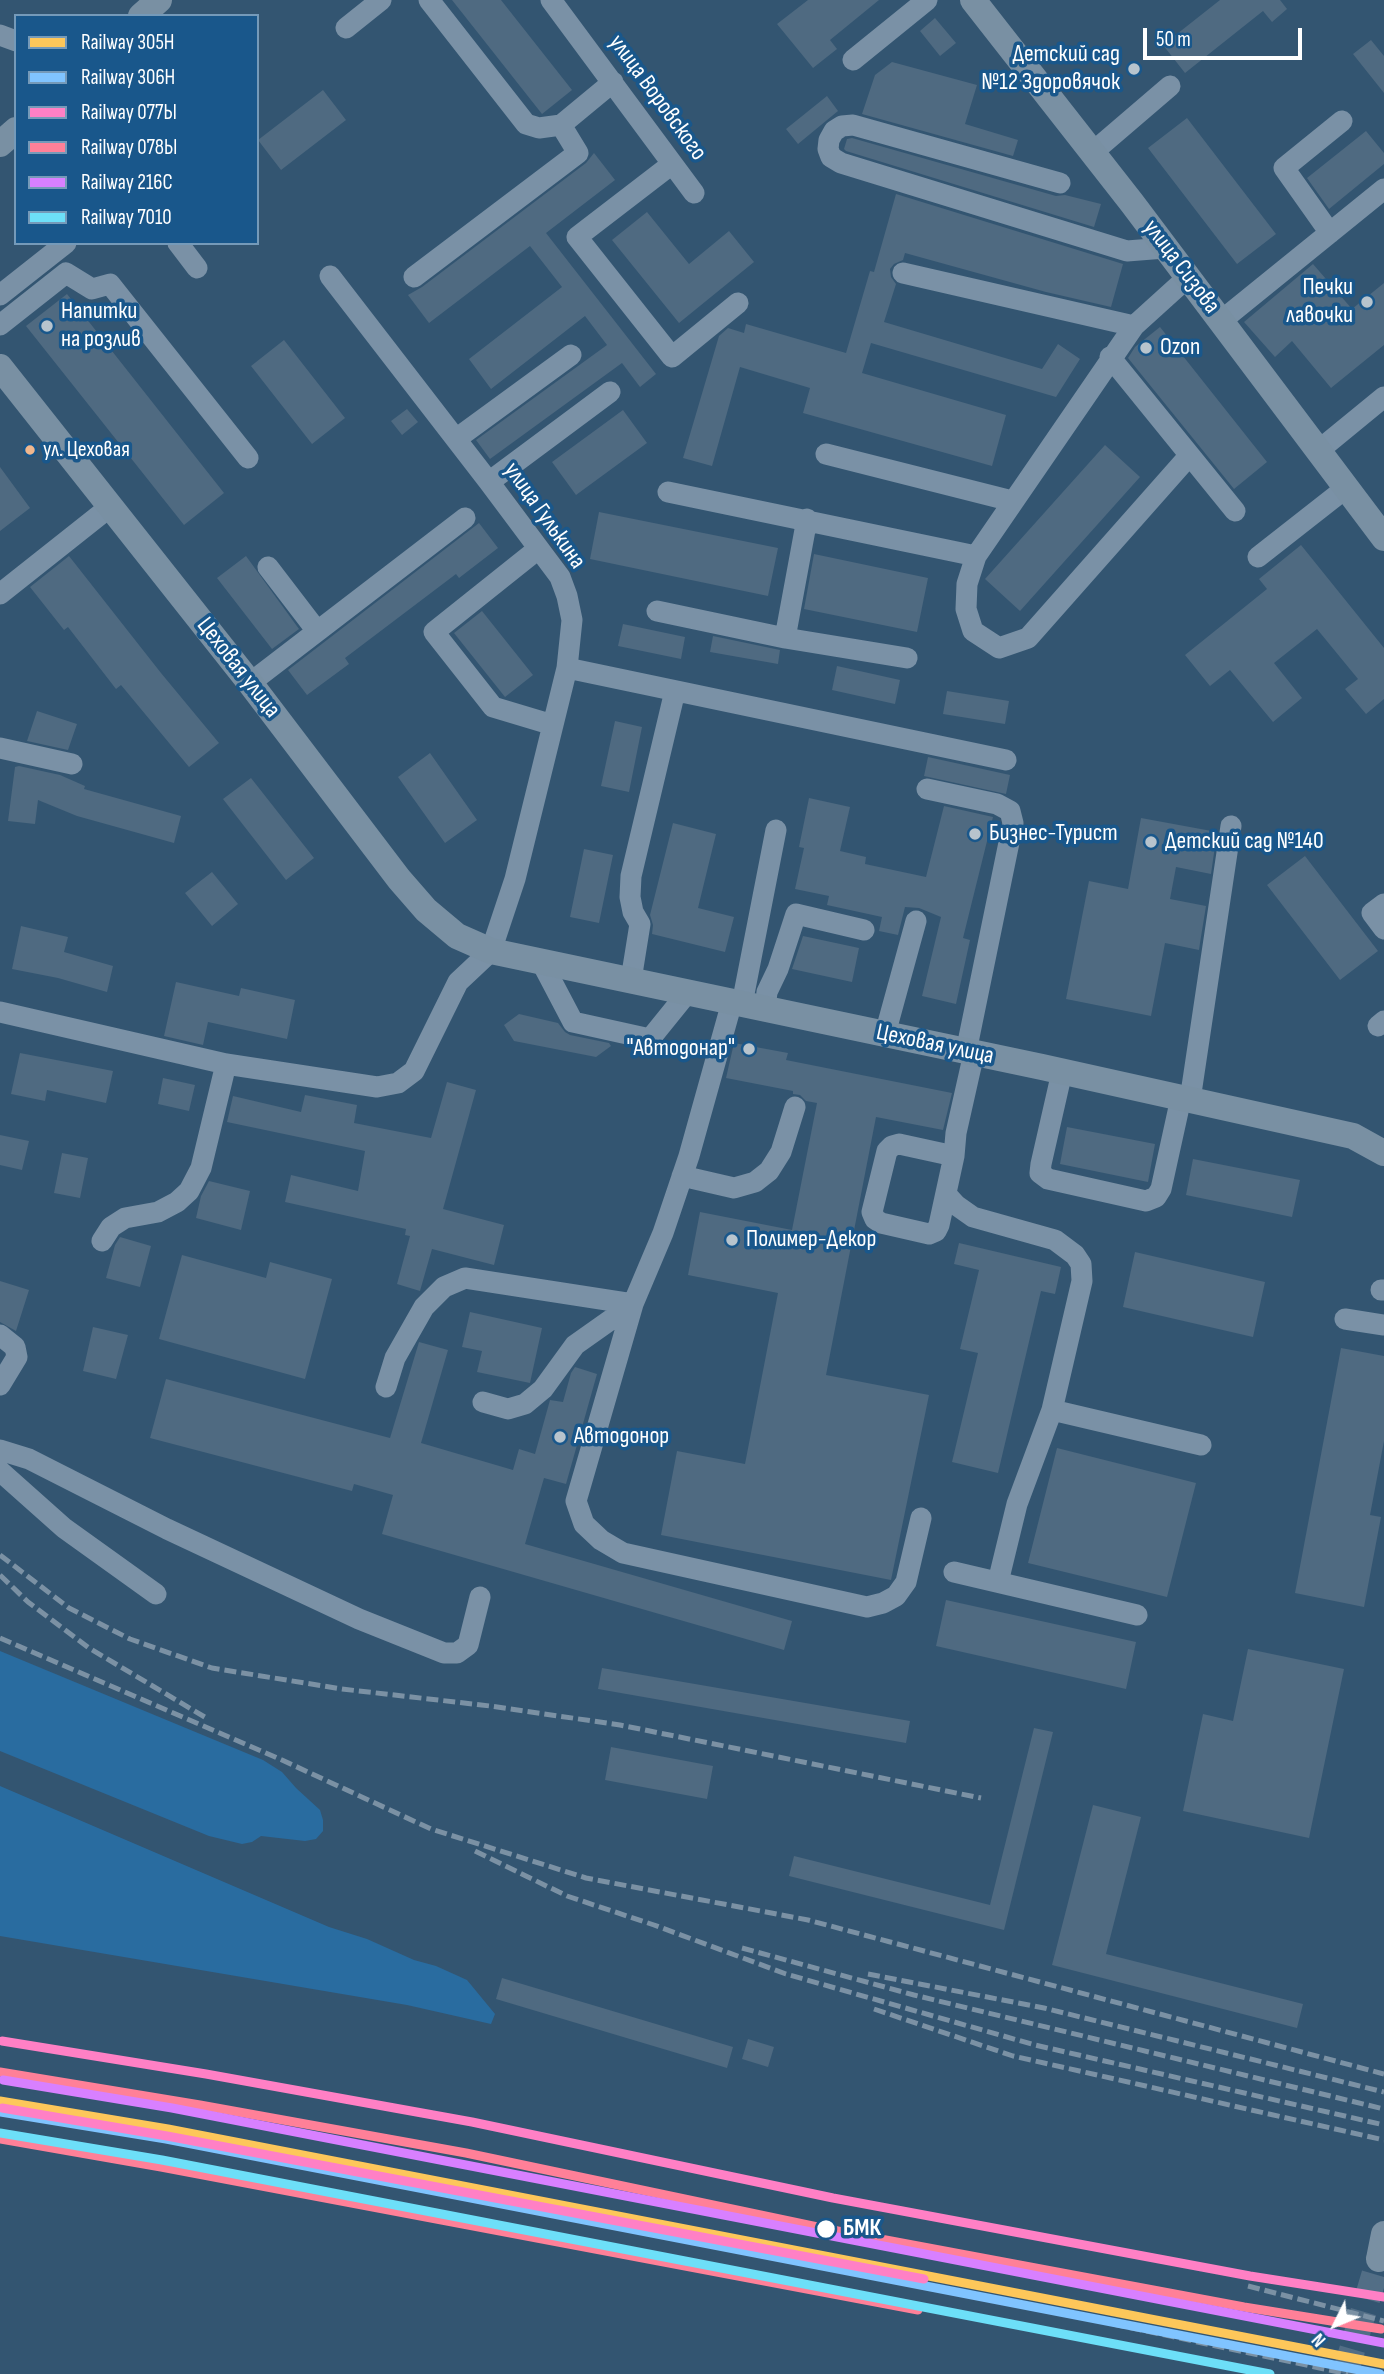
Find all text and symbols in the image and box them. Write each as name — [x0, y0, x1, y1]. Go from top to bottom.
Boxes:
legend — [14, 14, 259, 245]
scale bar — [1146, 14, 1305, 58]
text: 50 m — [1156, 27, 1191, 52]
text: Railway 305Н — [81, 30, 174, 55]
street label: улица Воровского — [602, 30, 712, 166]
place label: Детский сад №12 Здоровячок — [981, 41, 1120, 97]
marker: Детский сад №12 Здоровячок — [1126, 61, 1142, 77]
text: Railway 306Н — [81, 65, 175, 90]
text: Railway 077Ы — [81, 100, 177, 125]
text: Railway 078Ы — [81, 135, 177, 160]
text: Railway 216С — [81, 170, 173, 195]
text: Railway 7010 — [81, 205, 172, 230]
street label: улица Сизова — [1136, 214, 1226, 320]
place label: Печки лавочки — [1286, 274, 1353, 330]
marker: Печки лавочки — [1359, 294, 1375, 310]
place label: Напитки на розлив — [61, 298, 141, 354]
marker: Напитки на розлив — [39, 318, 55, 334]
place label: Ozon — [1160, 334, 1200, 362]
marker: Ozon — [1138, 340, 1154, 356]
place label: ул. Цеховая — [43, 437, 130, 463]
marker: ул. Цеховая — [23, 443, 37, 457]
street label: улица Гулькина — [497, 457, 591, 575]
street label: Цеховая улица — [190, 612, 286, 724]
place label: Бизнес-Турист — [989, 820, 1118, 848]
marker: Бизнес-Турист — [967, 826, 983, 842]
place label: Детский сад №140 — [1165, 828, 1324, 856]
marker: Детский сад №140 — [1143, 834, 1159, 850]
street label: Цеховая улица — [874, 1019, 996, 1071]
place label: "Автодонар" — [626, 1035, 735, 1063]
marker: "Автодонар" — [741, 1041, 757, 1057]
place label: Полимер-Декор — [746, 1226, 876, 1254]
marker: Полимер-Декор — [724, 1232, 740, 1248]
place label: Автодонор — [574, 1423, 669, 1451]
marker: Автодонор — [552, 1429, 568, 1445]
place label: БМК — [843, 2215, 881, 2243]
marker: БМК — [815, 2218, 837, 2240]
north arrow — [1300, 2290, 1370, 2360]
text: N — [1307, 2328, 1331, 2351]

